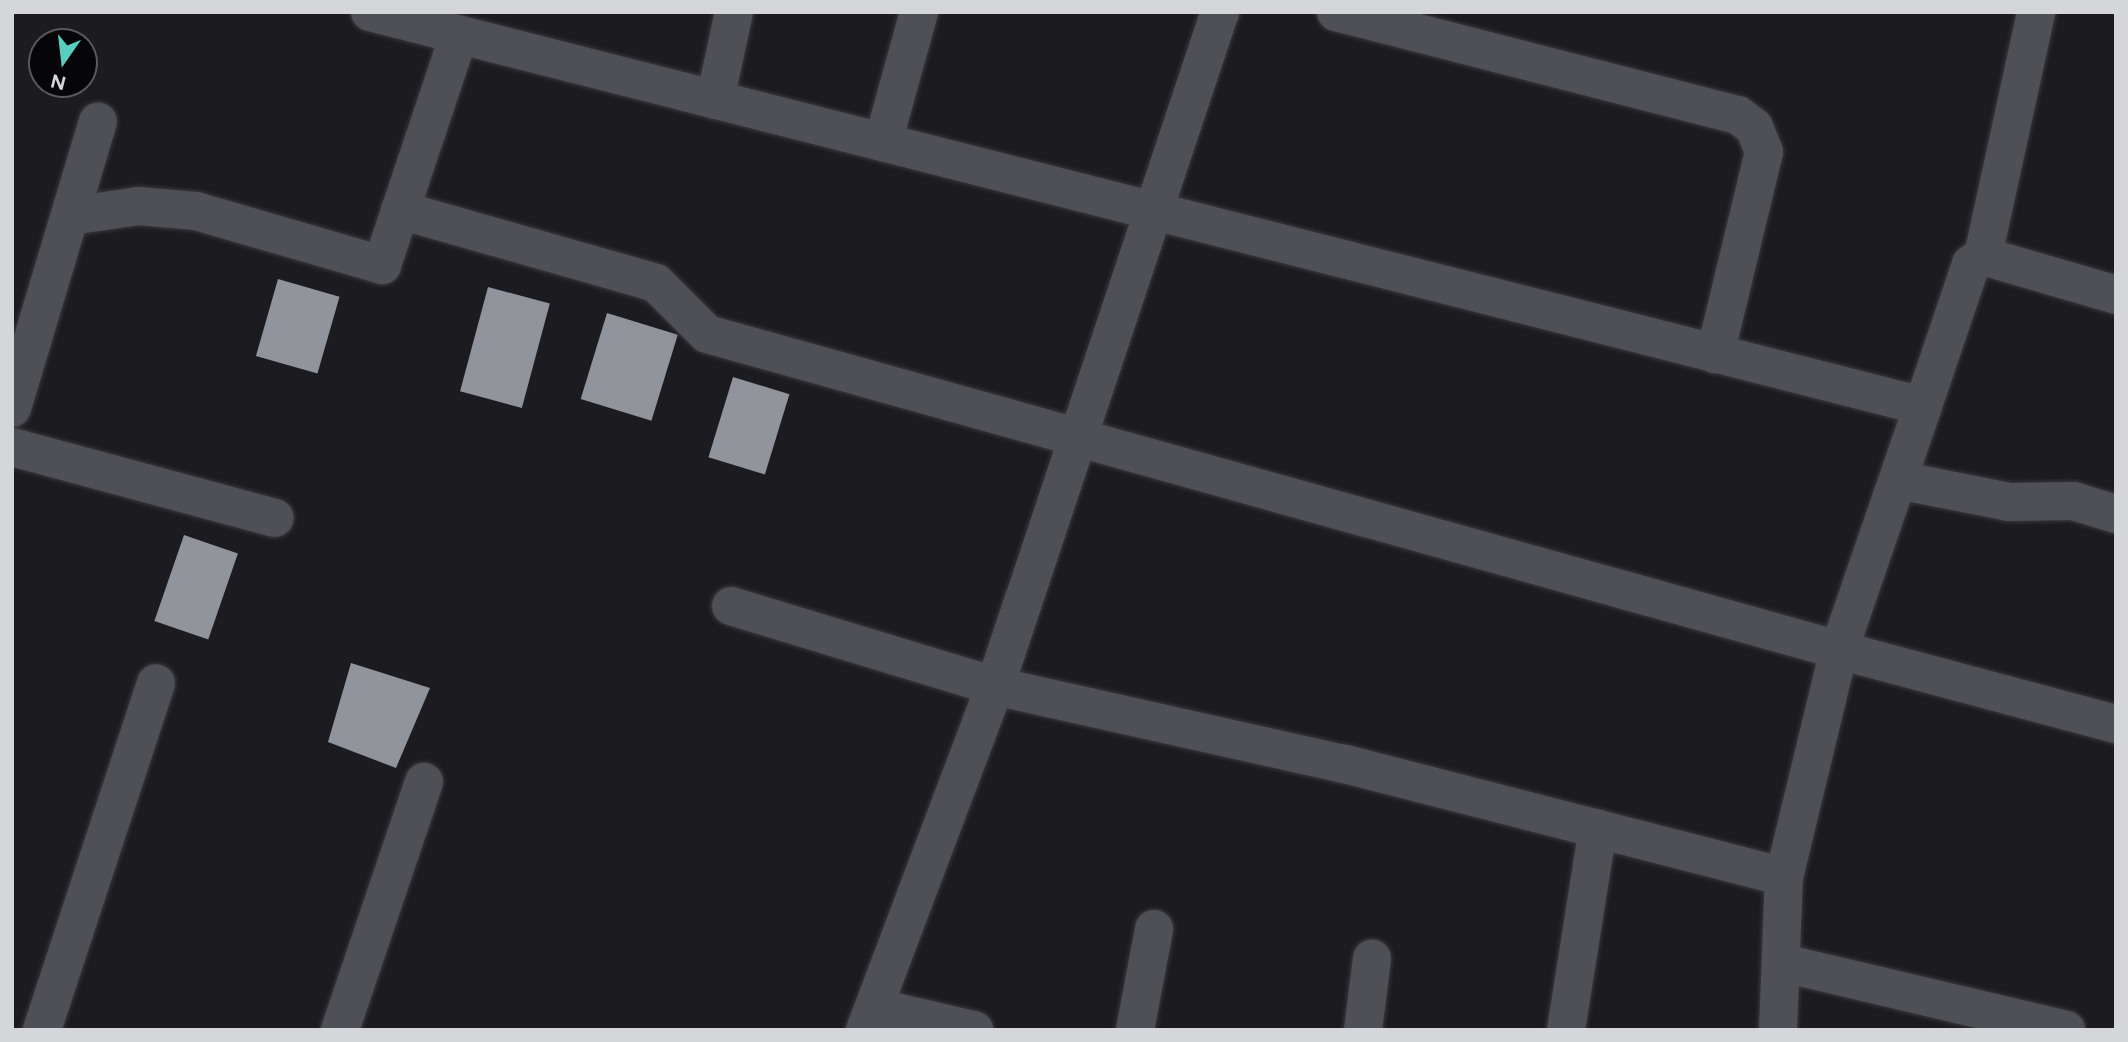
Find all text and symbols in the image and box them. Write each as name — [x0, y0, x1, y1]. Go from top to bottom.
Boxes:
north arrow — [28, 28, 98, 98]
text: N — [48, 69, 68, 95]

